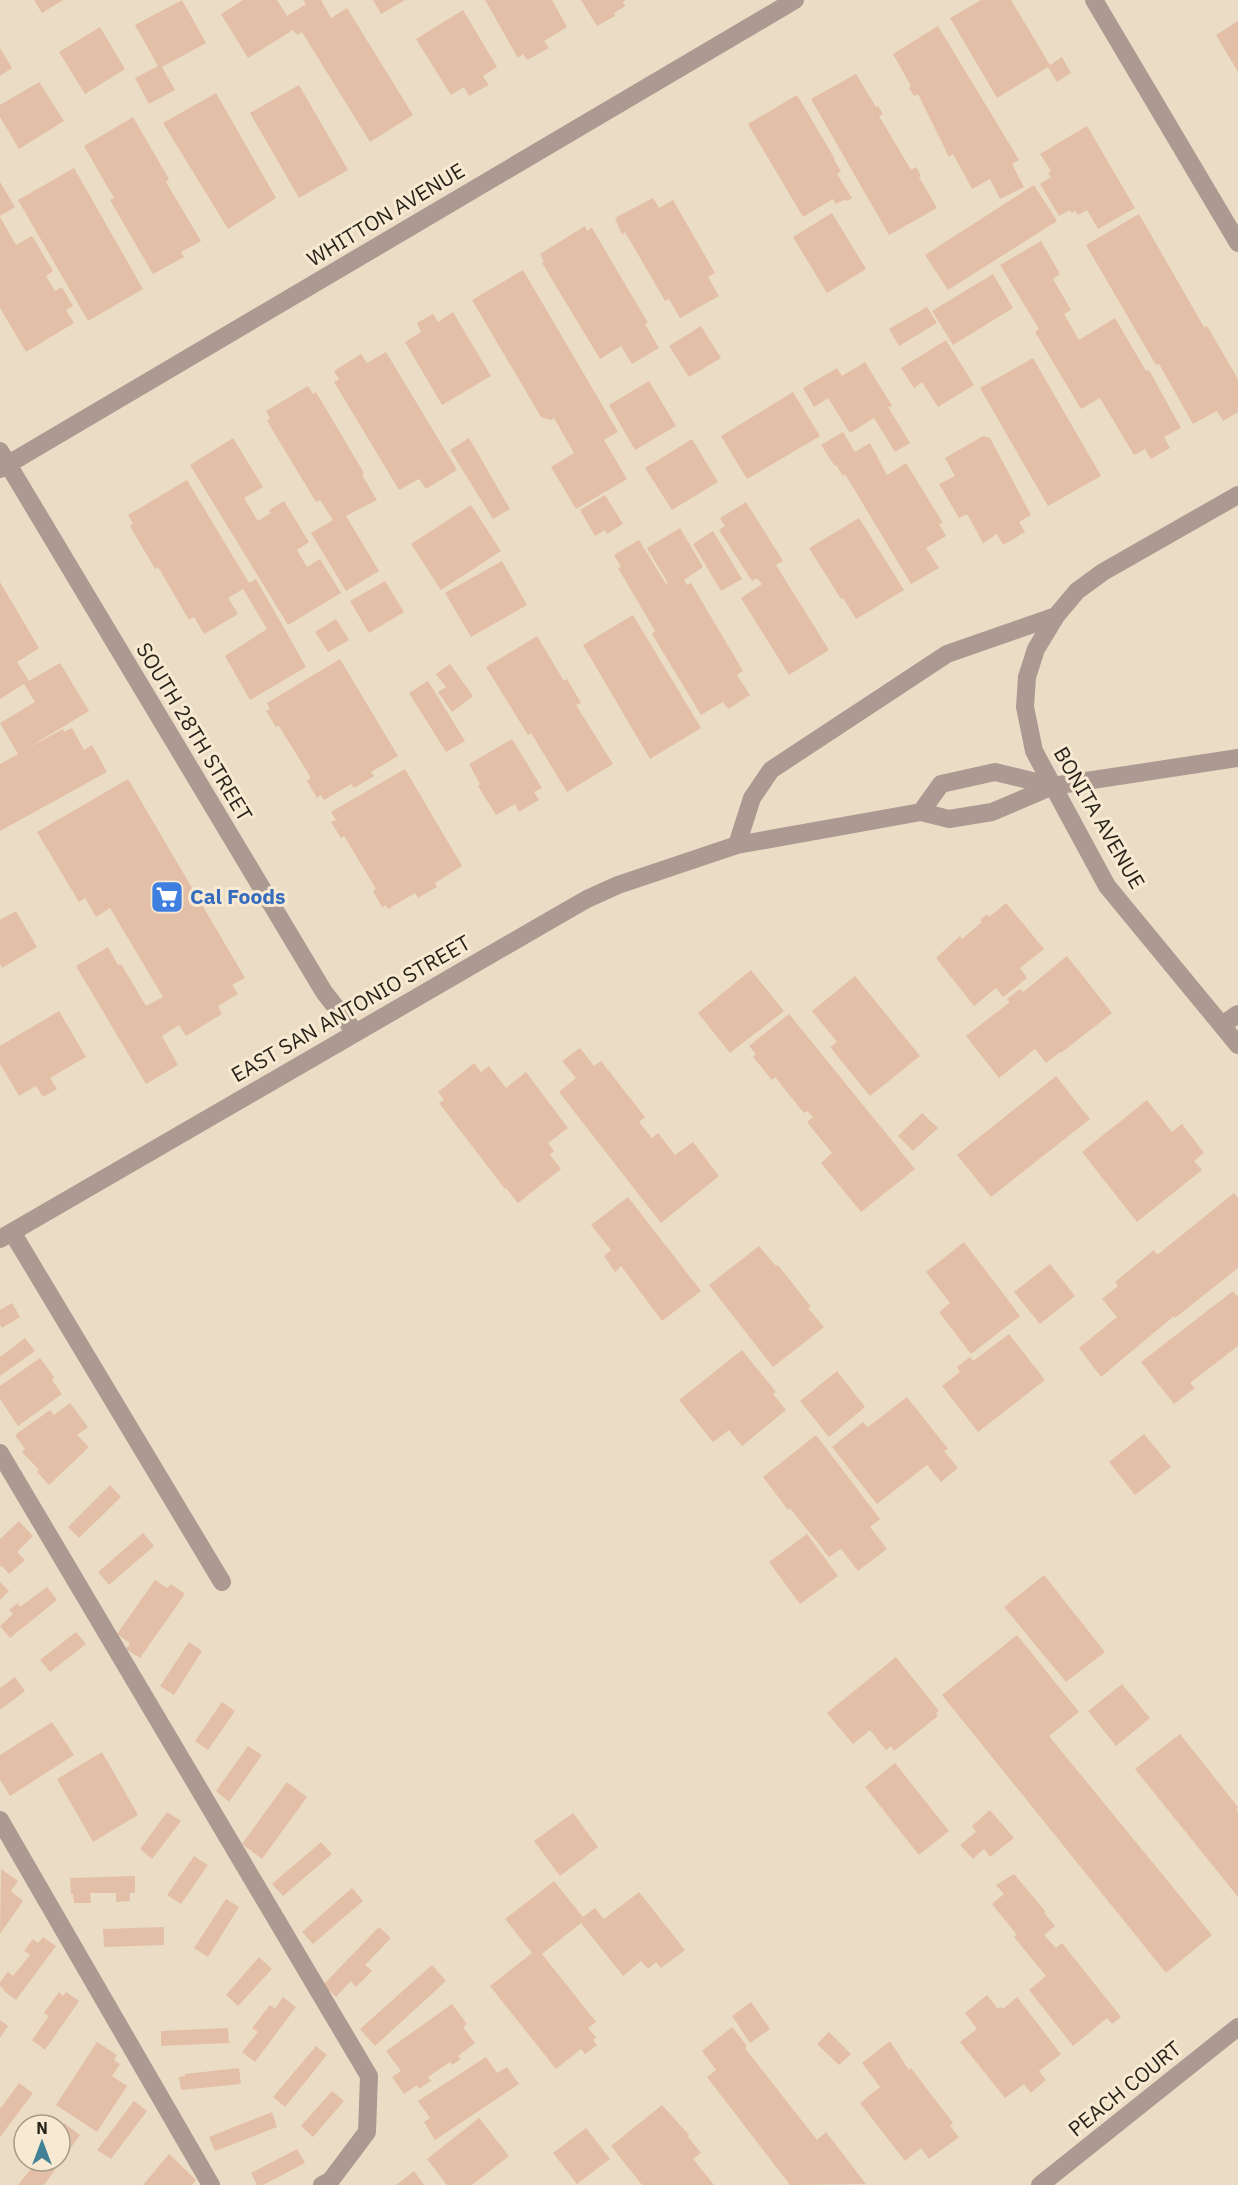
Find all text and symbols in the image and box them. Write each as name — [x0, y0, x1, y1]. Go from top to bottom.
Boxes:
street label: WHITTON AVENUE — [301, 156, 470, 272]
street label: SOUTH 28TH STREET — [130, 637, 259, 826]
street label: BONITA AVENUE — [1048, 741, 1152, 894]
supermarket icon: Cal Foods — [149, 879, 185, 915]
place label: Cal Foods — [190, 882, 286, 910]
street label: EAST SAN ANTONIO STREET — [226, 928, 475, 1088]
street label: PEACH COURT — [1062, 2034, 1187, 2142]
north arrow — [12, 2113, 72, 2173]
text: N — [36, 2118, 48, 2138]

